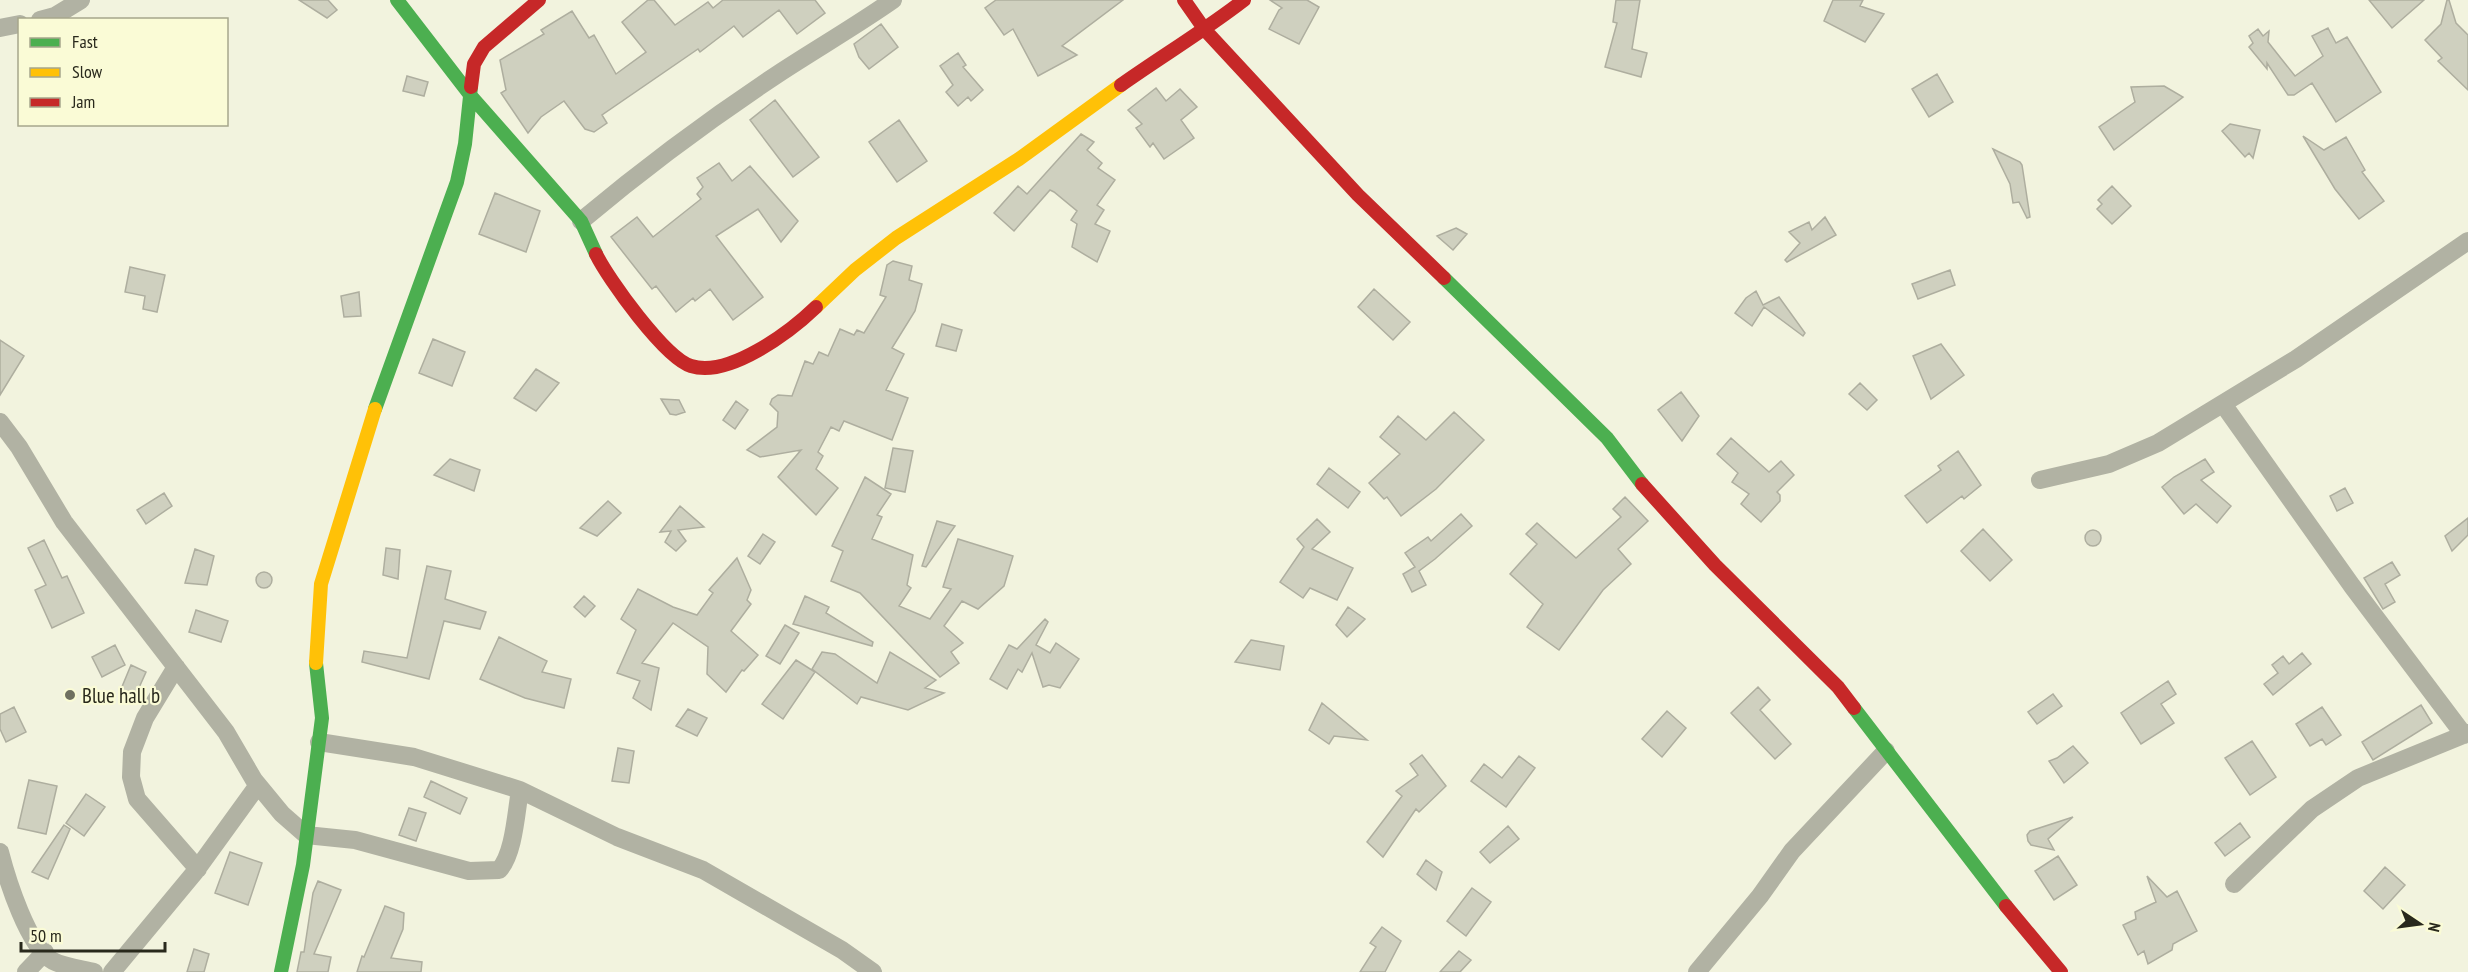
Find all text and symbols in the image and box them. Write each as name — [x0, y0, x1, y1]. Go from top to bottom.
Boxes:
legend — [18, 18, 228, 126]
text: Fast — [72, 30, 98, 53]
text: Slow — [72, 60, 103, 83]
text: Jam — [71, 90, 95, 113]
place label: Blue hall b — [82, 682, 160, 709]
marker: Blue hall b — [63, 688, 77, 702]
north arrow — [2390, 894, 2450, 954]
scale bar — [21, 915, 165, 953]
text: N — [2424, 921, 2445, 934]
text: 50 m — [30, 924, 62, 947]

